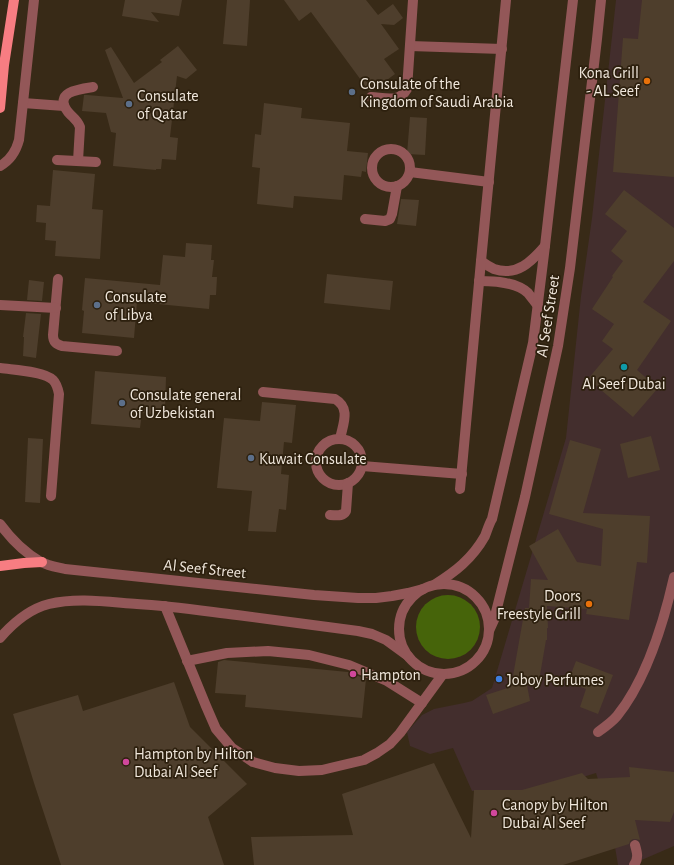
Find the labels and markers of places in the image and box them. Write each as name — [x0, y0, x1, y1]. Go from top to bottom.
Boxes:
place label: Kona Grill - AL Seef — [578, 65, 640, 99]
place label: Consulate of the Kingdom of Saudi Arabia — [360, 76, 514, 110]
marker: Kona Grill - AL Seef — [642, 76, 652, 86]
marker: Consulate of the Kingdom of Saudi Arabia — [347, 87, 357, 97]
place label: Consulate of Qatar — [137, 88, 199, 123]
marker: Consulate of Qatar — [124, 99, 134, 109]
place label: Consulate of Libya — [105, 289, 167, 324]
marker: Consulate of Libya — [92, 300, 102, 310]
marker: Al Seef Dubai — [619, 362, 629, 372]
place label: Al Seef Dubai — [582, 376, 666, 392]
place label: Consulate general of Uzbekistan — [130, 387, 241, 421]
marker: Consulate general of Uzbekistan — [117, 398, 127, 408]
place label: Kuwait Consulate — [259, 451, 367, 467]
marker: Kuwait Consulate — [246, 453, 256, 463]
place label: Doors Freestyle Grill — [497, 588, 581, 623]
marker: Doors Freestyle Grill — [584, 599, 594, 609]
place label: Hampton — [361, 667, 421, 683]
marker: Hampton — [348, 669, 358, 679]
place label: Joboy Perfumes — [507, 672, 604, 689]
marker: Joboy Perfumes — [494, 674, 504, 684]
place label: Hampton by Hilton Dubai Al Seef — [134, 746, 253, 780]
marker: Hampton by Hilton Dubai Al Seef — [121, 757, 131, 767]
place label: Canopy by Hilton Dubai Al Seef — [502, 797, 608, 831]
marker: Canopy by Hilton Dubai Al Seef — [489, 808, 499, 818]

